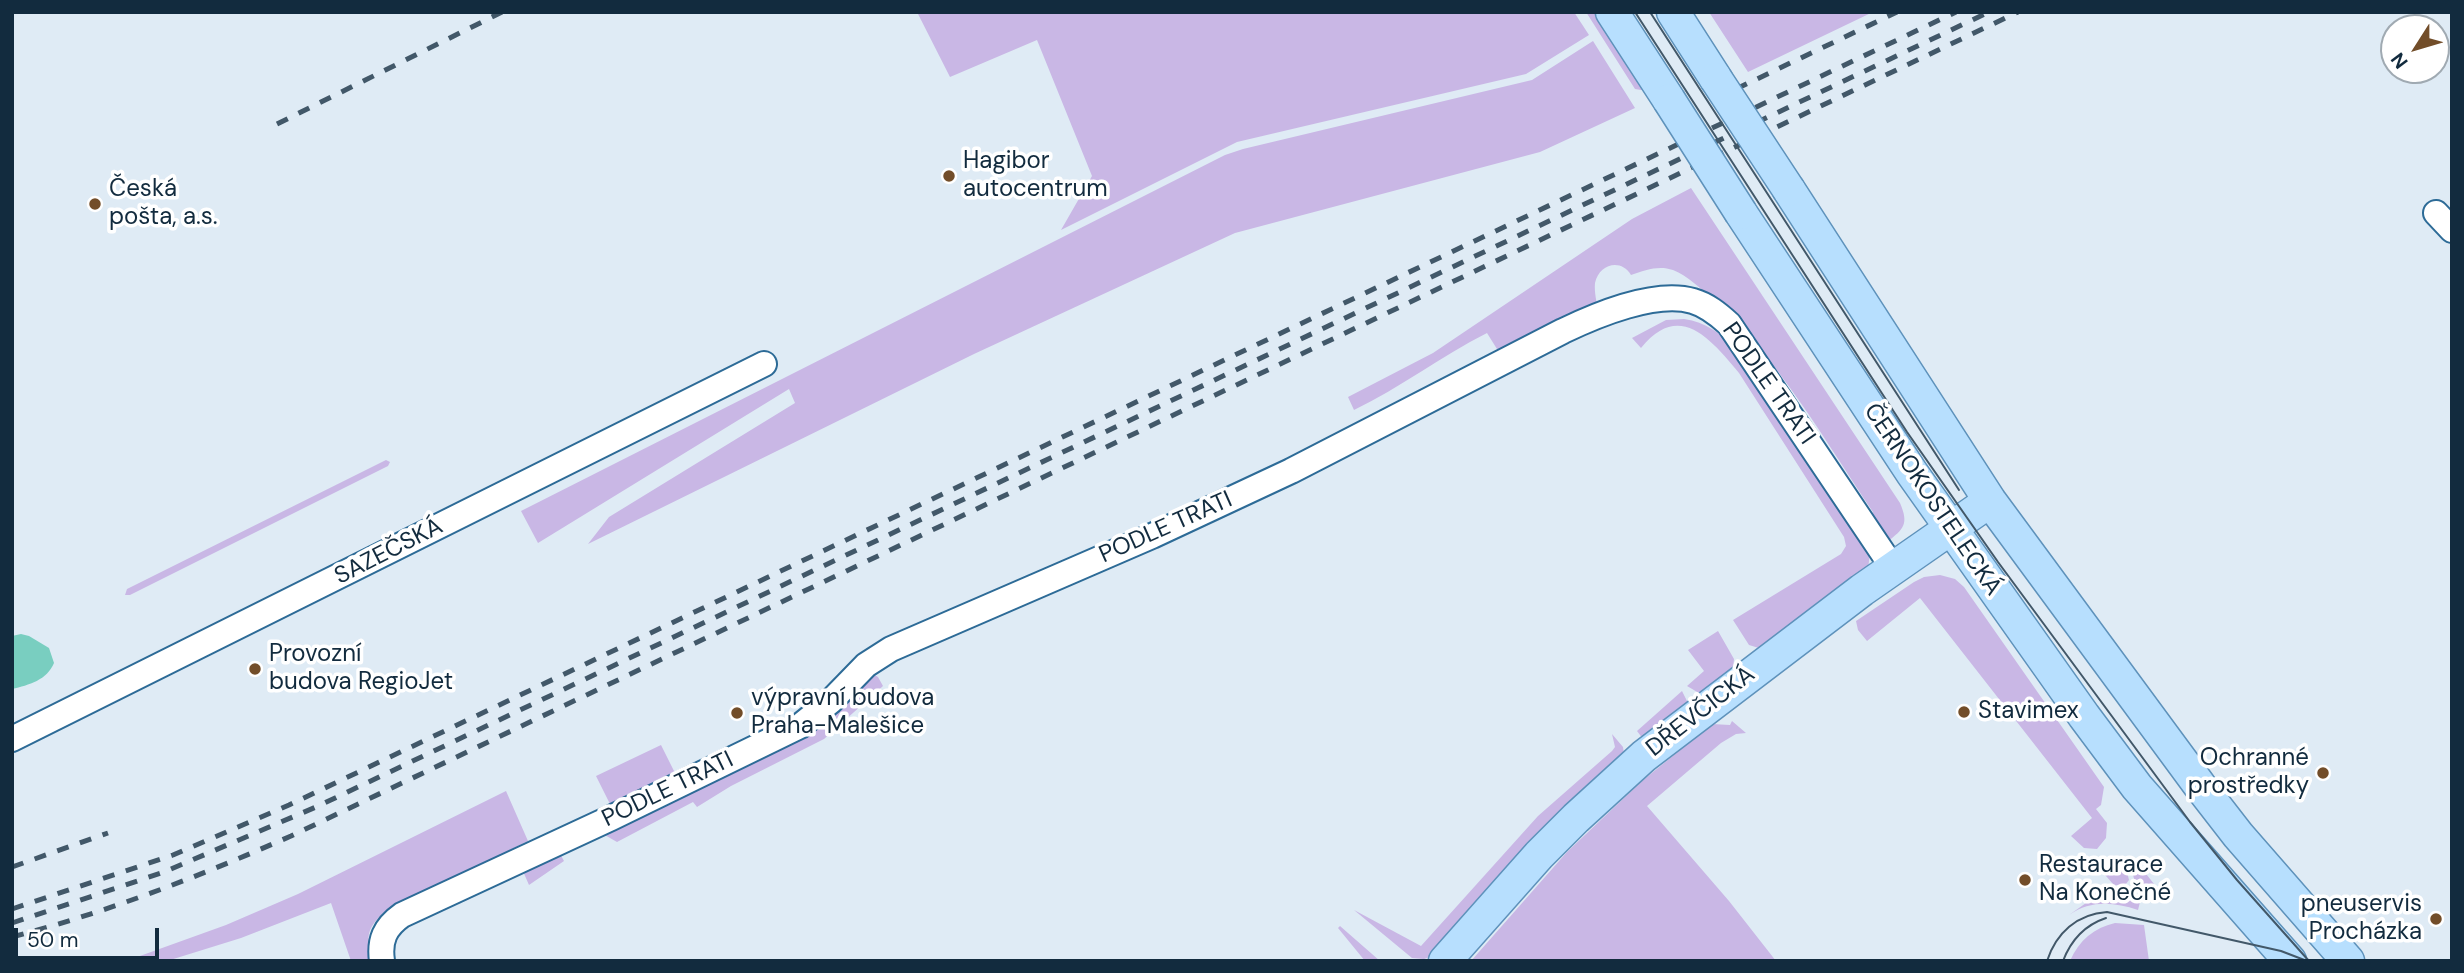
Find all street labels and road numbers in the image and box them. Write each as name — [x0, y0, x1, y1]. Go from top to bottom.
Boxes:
street label: PODLE TRATI — [1715, 317, 1821, 451]
street label: ČERNOKOSTELECKÁ — [1857, 398, 2007, 602]
street label: PODLE TRATI — [1095, 486, 1237, 570]
street label: SAZEČSKÁ — [330, 513, 448, 591]
street label: DŘEVČICKÁ — [1641, 661, 1761, 763]
street label: PODLE TRATI — [598, 746, 738, 834]

